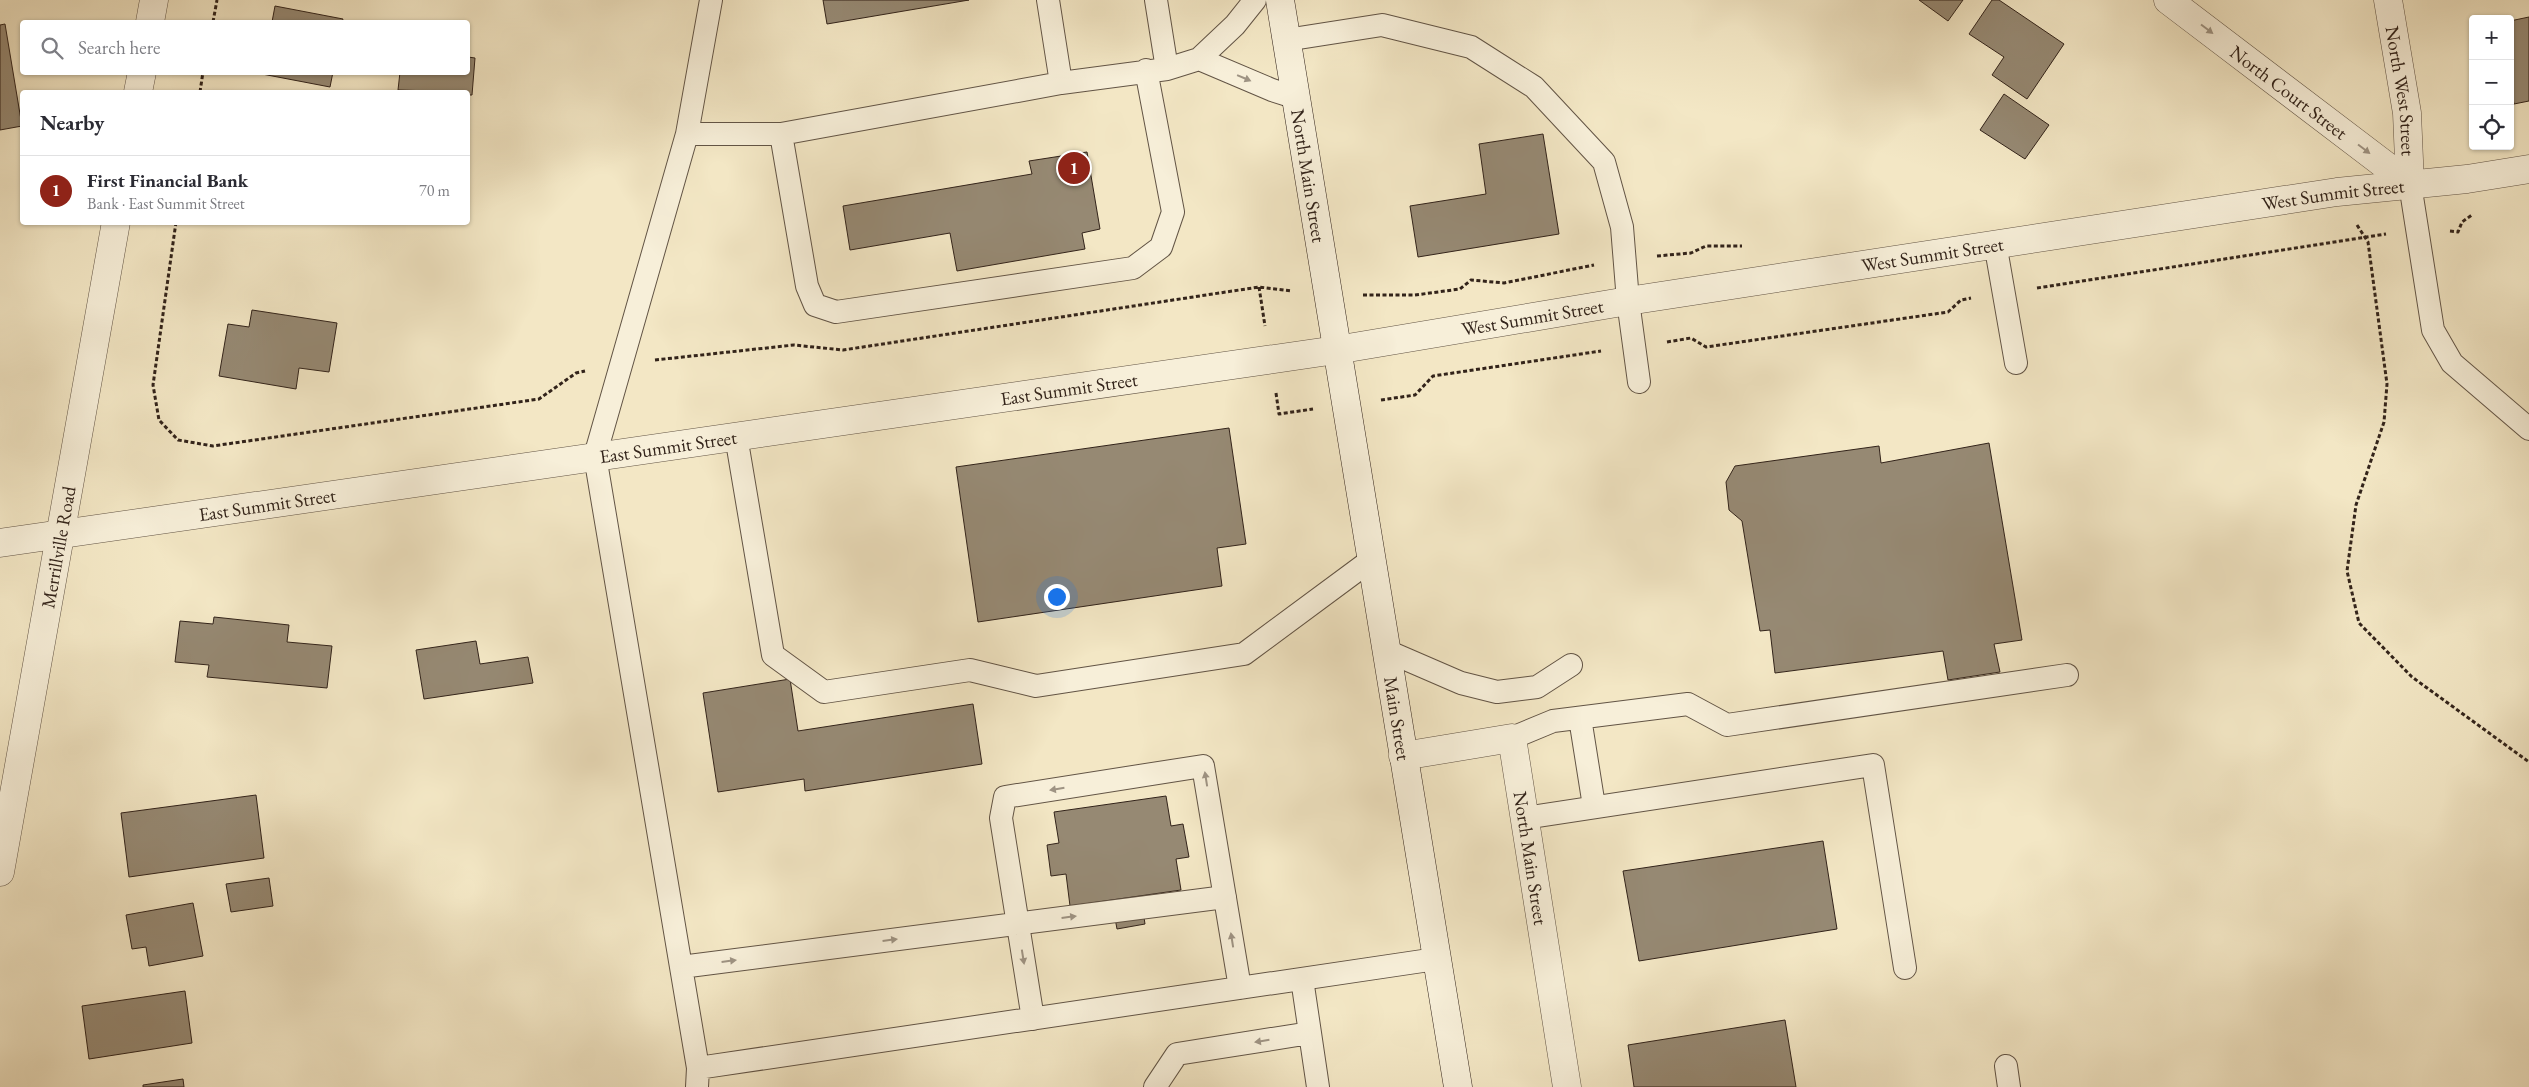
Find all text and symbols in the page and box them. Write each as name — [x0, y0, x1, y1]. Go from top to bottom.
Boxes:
map controls — [2469, 15, 2514, 150]
button: + — [2469, 15, 2514, 60]
search box — [20, 20, 470, 75]
one-way arrow — [2200, 24, 2213, 35]
street label: North West Street — [2380, 24, 2421, 156]
icon: search — [38, 34, 66, 62]
text: Search here — [78, 35, 160, 60]
street label: North Court Street — [2225, 40, 2353, 145]
button: − — [2469, 60, 2514, 105]
one-way arrow — [1237, 74, 1252, 82]
button: locate — [2469, 105, 2514, 150]
street label: North Main Street — [1285, 107, 1332, 244]
text: Nearby — [40, 109, 104, 136]
one-way arrow — [2357, 144, 2371, 154]
pin: 1 — [1058, 149, 1090, 187]
text: First Financial Bank — [87, 168, 248, 193]
street label: West Summit Street — [2260, 173, 2405, 216]
text: 1 — [52, 180, 60, 201]
text: 70 m — [419, 180, 450, 201]
text: Bank · East Summit Street — [87, 193, 245, 214]
street label: West Summit Street — [1860, 231, 2005, 278]
street label: West Summit Street — [1460, 293, 1605, 342]
street label: East Summit Street — [999, 367, 1139, 411]
street label: East Summit Street — [598, 425, 738, 469]
street label: East Summit Street — [197, 483, 338, 527]
street label: Merrillville Road — [35, 484, 82, 610]
your location — [1044, 584, 1070, 610]
street label: Main Street — [1378, 675, 1416, 762]
one-way arrow — [1201, 771, 1209, 787]
one-way arrow — [1048, 785, 1064, 793]
street label: North Main Street — [1508, 789, 1553, 927]
one-way arrow — [1061, 913, 1077, 921]
one-way arrow — [1228, 931, 1236, 947]
one-way arrow — [882, 936, 898, 944]
one-way arrow — [1019, 950, 1027, 966]
one-way arrow — [721, 957, 737, 965]
one-way arrow — [1253, 1037, 1269, 1045]

